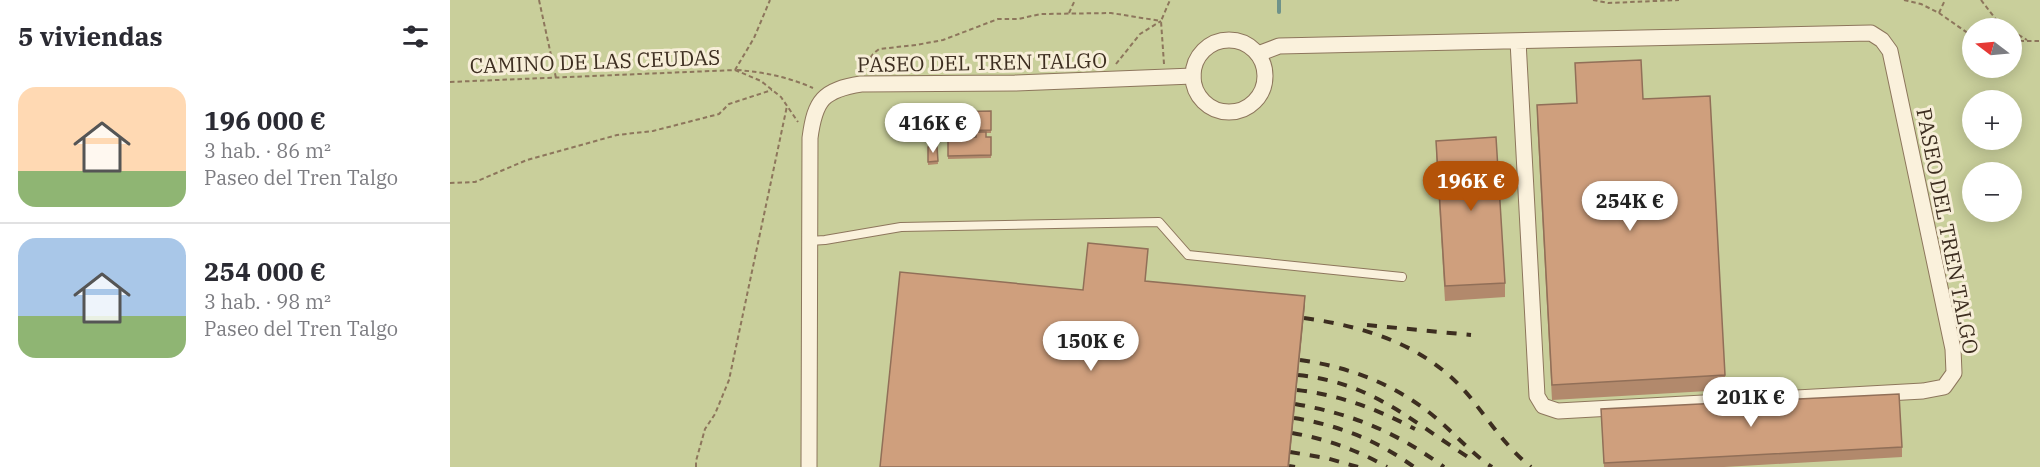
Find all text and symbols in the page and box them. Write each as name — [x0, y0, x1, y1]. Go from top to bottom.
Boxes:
north arrow — [1962, 18, 2022, 78]
map controls — [1962, 18, 2022, 222]
text: 5 viviendas — [18, 19, 163, 53]
icon: filters — [399, 20, 432, 53]
street label: CAMINO DE LAS CEUDAS — [469, 43, 721, 79]
street label: PASEO DEL TREN TALGO — [857, 46, 1107, 78]
button: + — [1962, 90, 2022, 150]
text: 196 000 € — [204, 103, 326, 137]
pin: 416K € — [884, 103, 982, 154]
street label: PASEO DEL TREN TALGO — [1910, 106, 1986, 356]
text: 416K € — [899, 109, 967, 136]
icon: home — [66, 111, 138, 183]
text: 3 hab. · 86 m² — [204, 137, 331, 164]
pin: 196K € — [1422, 161, 1520, 212]
button: − — [1962, 162, 2022, 222]
text: Paseo del Tren Talgo — [204, 164, 398, 191]
text: 196K € — [1437, 167, 1505, 194]
pin: 254K € — [1581, 181, 1679, 232]
text: 254K € — [1596, 187, 1664, 214]
text: 254 000 € — [204, 254, 326, 288]
icon: home — [66, 262, 138, 334]
text: 3 hab. · 98 m² — [204, 288, 331, 315]
text: Paseo del Tren Talgo — [204, 315, 398, 342]
pin: 150K € — [1042, 321, 1140, 372]
text: 150K € — [1057, 327, 1125, 354]
pin: 201K € — [1702, 377, 1800, 428]
text: 201K € — [1717, 383, 1785, 410]

